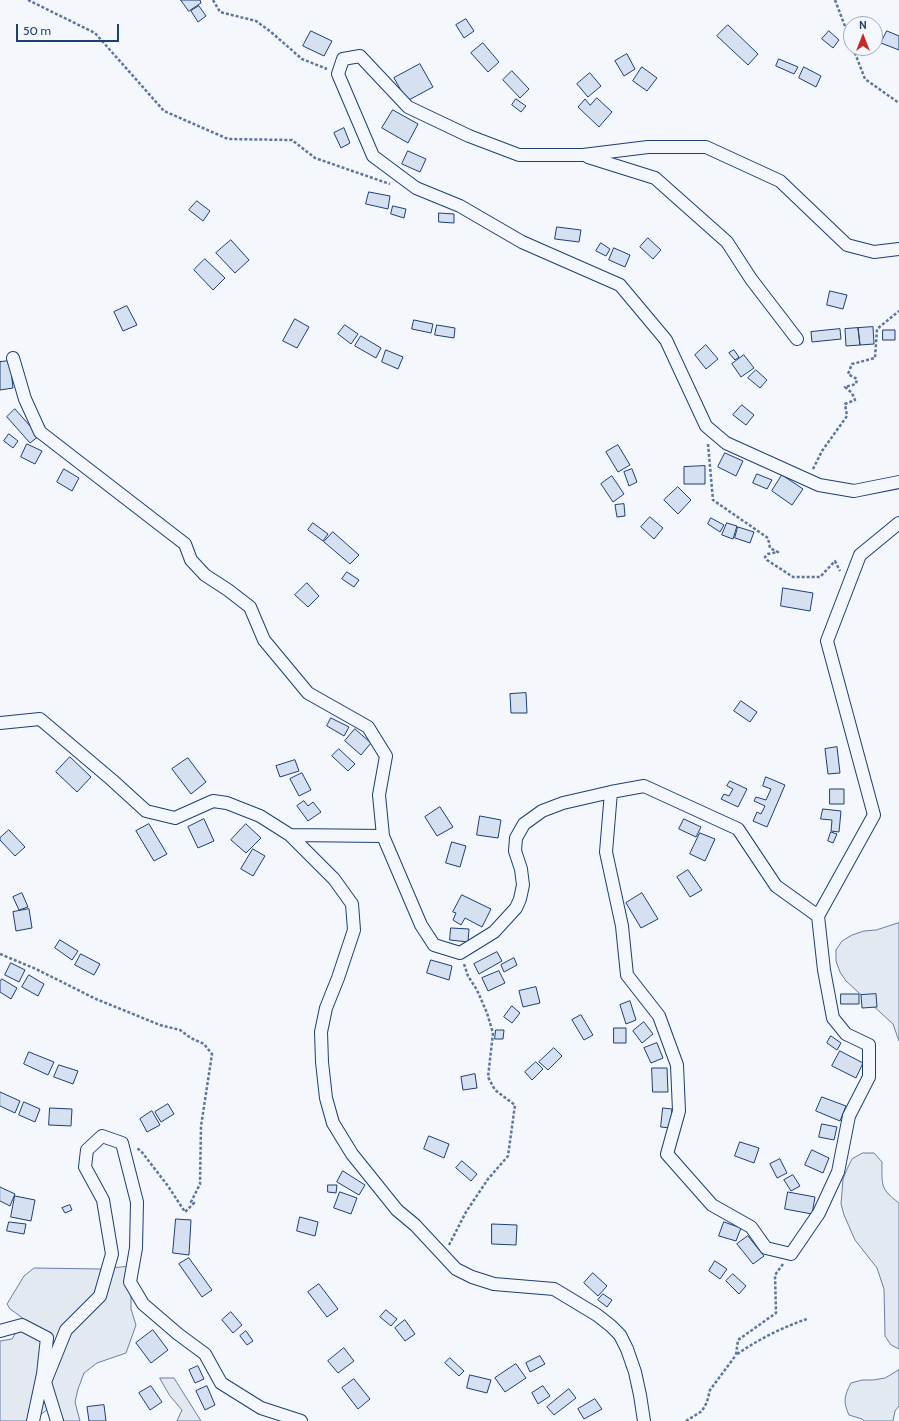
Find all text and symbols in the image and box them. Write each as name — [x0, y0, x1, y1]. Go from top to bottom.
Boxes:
scale bar — [18, 16, 121, 42]
north arrow — [843, 16, 883, 56]
text: N — [859, 18, 867, 32]
text: 50 m — [23, 23, 51, 38]

